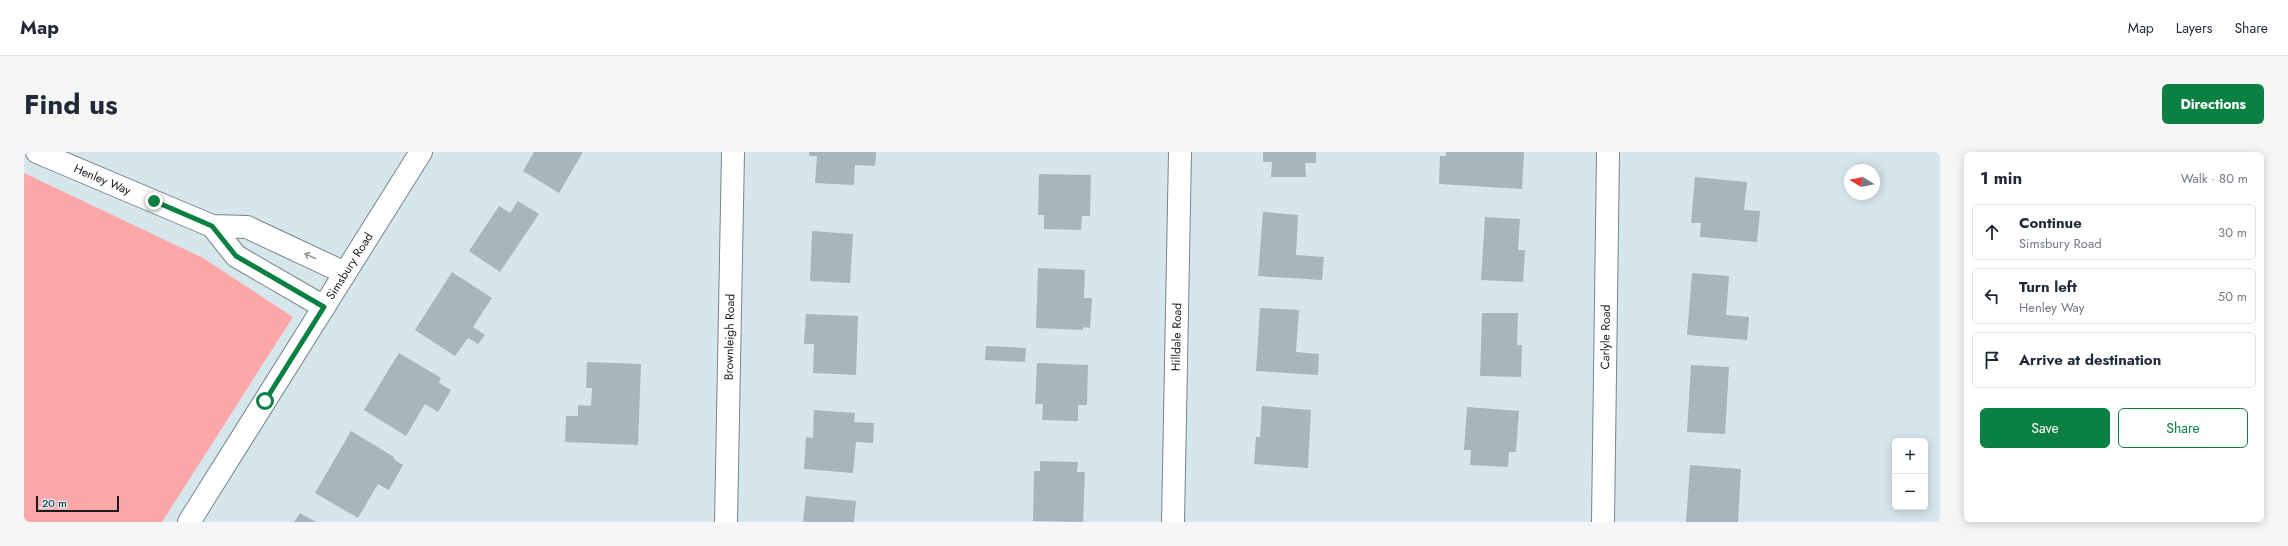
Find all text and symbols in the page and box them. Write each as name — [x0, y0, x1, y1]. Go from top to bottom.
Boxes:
text: Map — [20, 14, 59, 41]
text: Map — [2128, 18, 2154, 38]
text: Layers — [2176, 18, 2212, 38]
text: Share — [2234, 18, 2268, 38]
text: Find us — [24, 84, 118, 125]
button: Directions — [2162, 84, 2264, 124]
street label: Henley Way — [71, 160, 134, 200]
north arrow — [1844, 164, 1880, 200]
text: 1 min — [1980, 166, 2022, 190]
text: Walk · 80 m — [2181, 169, 2248, 188]
route end — [145, 192, 163, 210]
text: Continue — [2019, 212, 2082, 234]
icon: ahead — [1981, 221, 2003, 243]
text: 30 m — [2218, 223, 2247, 242]
street label: Simsbury Road — [322, 229, 377, 303]
text: Simsbury Road — [2019, 234, 2102, 253]
one-way arrow — [304, 252, 316, 259]
text: Turn left — [2019, 276, 2077, 298]
icon: left — [1981, 285, 2003, 307]
text: 50 m — [2218, 287, 2247, 306]
street label: Brownleigh Road — [720, 294, 739, 380]
text: Henley Way — [2019, 298, 2084, 317]
street label: Hilldale Road — [1167, 303, 1186, 371]
street label: Carlyle Road — [1596, 305, 1615, 369]
icon: arrive — [1981, 349, 2003, 371]
text: Arrive at destination — [2019, 349, 2161, 371]
route start — [256, 392, 274, 410]
button: Save — [1980, 408, 2110, 448]
button: Share — [2118, 408, 2248, 448]
map controls — [1892, 438, 1928, 510]
button: + — [1892, 438, 1928, 474]
button: − — [1892, 474, 1928, 510]
scale bar — [36, 494, 119, 513]
text: 20 m — [42, 495, 67, 511]

